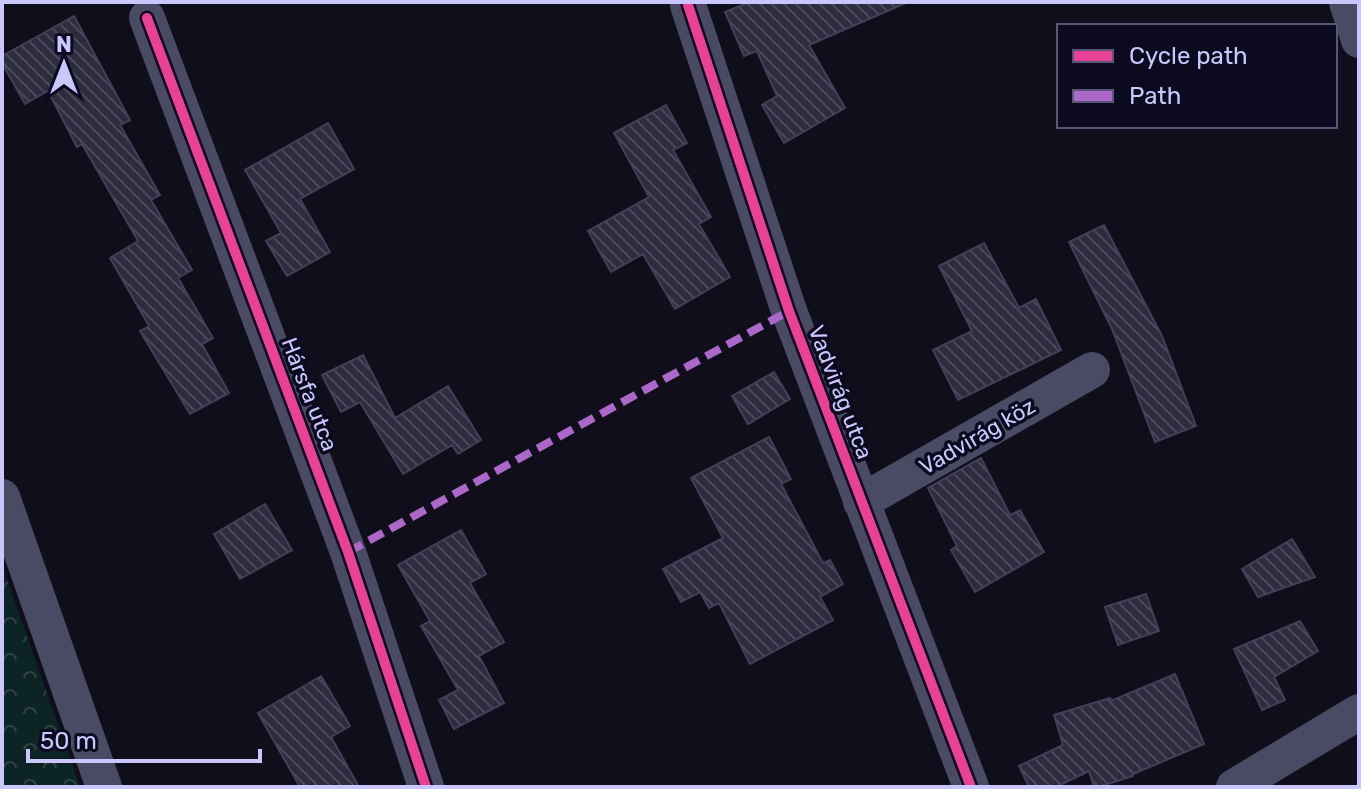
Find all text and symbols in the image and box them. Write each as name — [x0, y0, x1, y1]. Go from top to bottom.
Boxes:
north arrow — [24, 24, 104, 104]
legend — [1057, 24, 1337, 128]
text: N — [56, 31, 72, 58]
text: Cycle path — [1129, 42, 1248, 70]
text: Path — [1129, 82, 1181, 110]
street label: Vadvirág utca — [803, 322, 878, 463]
street label: Hársfa utca — [276, 334, 344, 455]
street label: Vadvirág köz — [915, 392, 1040, 480]
scale bar — [28, 713, 260, 763]
text: 50 m — [40, 727, 97, 755]

